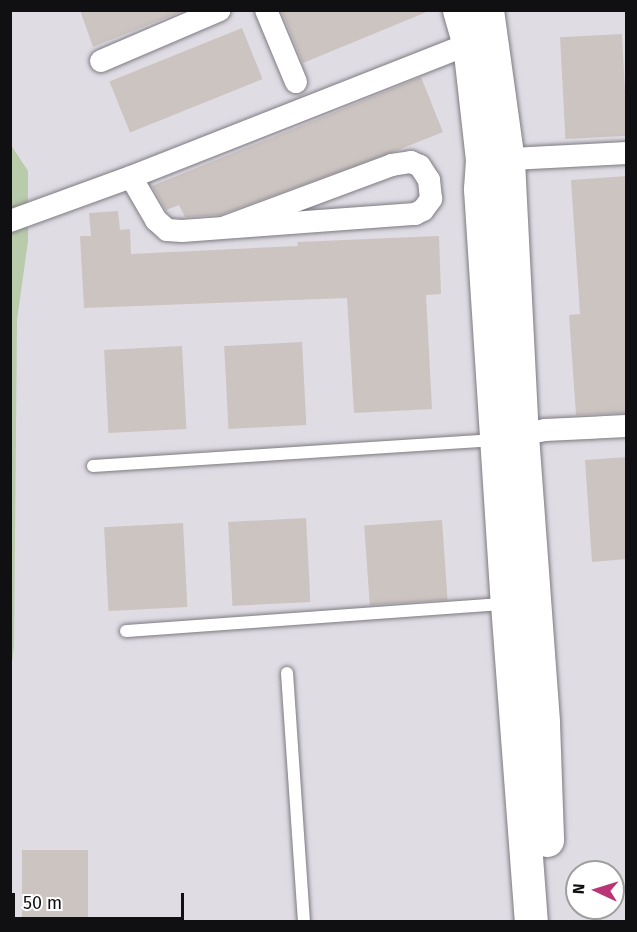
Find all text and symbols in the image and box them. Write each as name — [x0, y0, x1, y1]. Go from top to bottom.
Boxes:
north arrow — [565, 860, 625, 920]
scale bar — [15, 881, 188, 919]
text: N — [569, 883, 588, 895]
text: 50 m — [23, 892, 62, 914]

